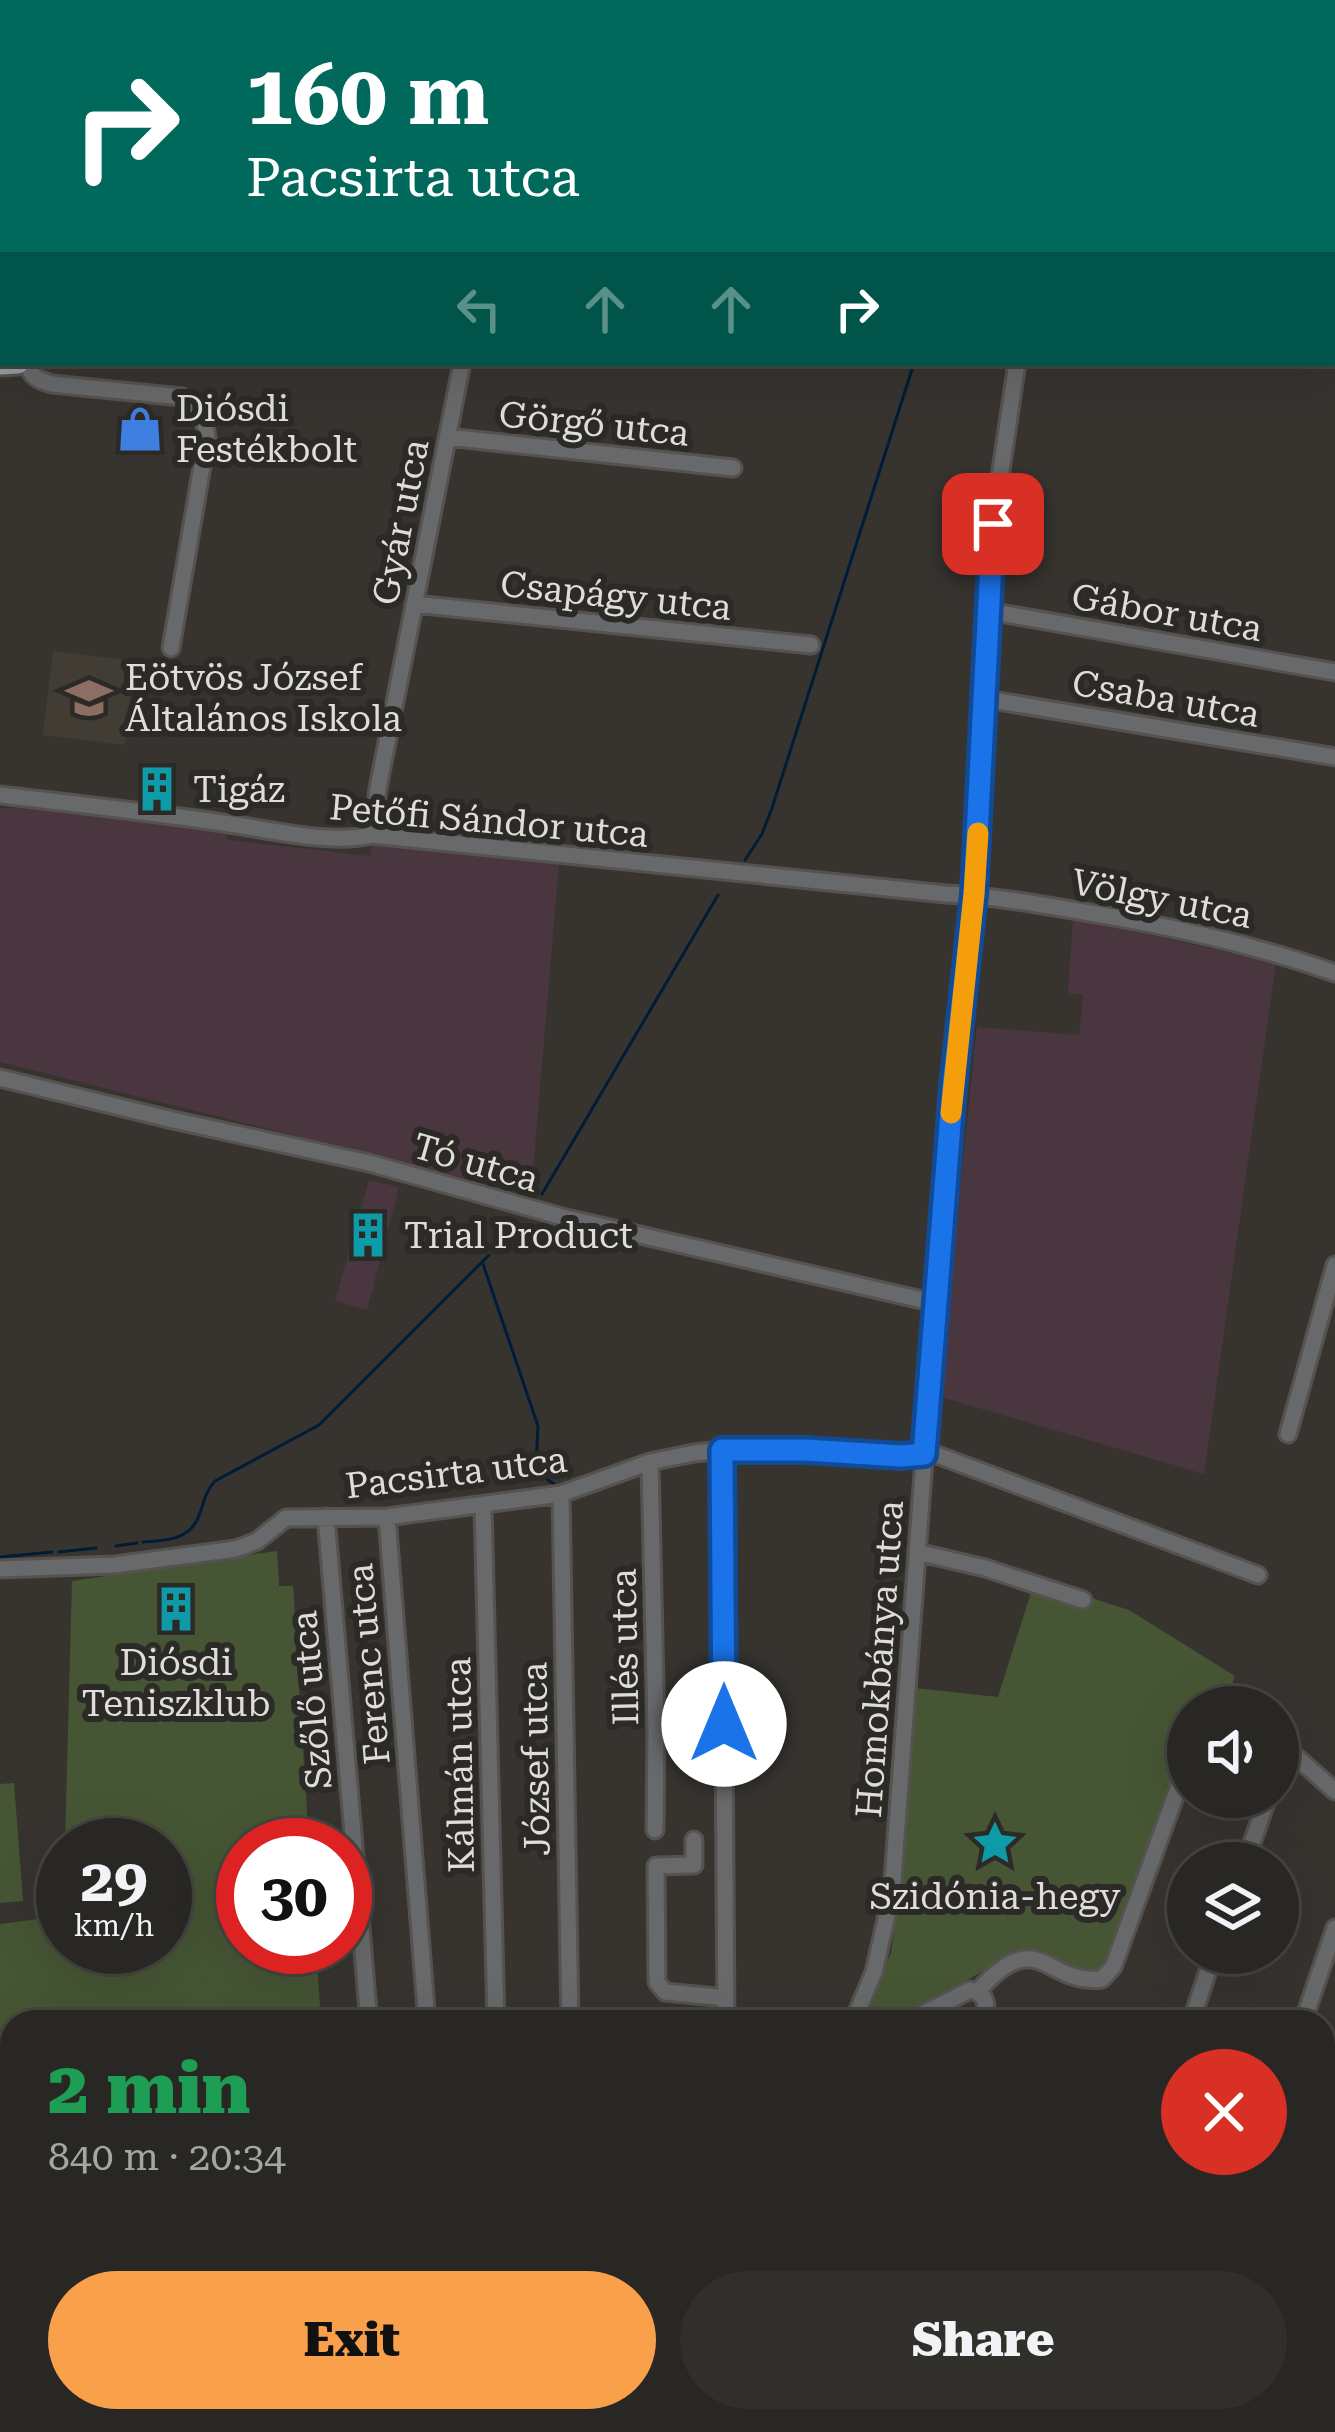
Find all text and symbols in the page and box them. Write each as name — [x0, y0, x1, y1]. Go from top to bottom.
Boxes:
text: 160 m — [246, 46, 489, 144]
icon: right — [48, 48, 204, 204]
text: Pacsirta utca — [246, 146, 580, 209]
icon: left — [446, 276, 512, 342]
icon: ahead — [572, 276, 638, 342]
icon: ahead — [698, 276, 764, 342]
icon: right — [824, 276, 890, 342]
place label: Diósdi Festékbolt — [176, 388, 357, 471]
street label: Görgő utca — [497, 393, 692, 455]
shop icon: Diósdi Festékbolt — [115, 404, 165, 454]
street label: Gyár utca — [364, 435, 438, 609]
pin — [942, 473, 1044, 575]
icon: arrive — [960, 491, 1026, 557]
street label: Csapágy utca — [498, 563, 734, 629]
street label: Gábor utca — [1068, 576, 1266, 650]
place label: Eötvös József Általános Iskola — [125, 657, 402, 740]
street label: Csaba utca — [1069, 662, 1263, 736]
school or university icon: Eötvös József Általános Iskola — [64, 673, 114, 723]
building icon: Tigáz — [132, 764, 182, 814]
place label: Tigáz — [193, 769, 285, 811]
street label: Petőfi Sándor utca — [328, 786, 651, 856]
street label: Völgy utca — [1068, 861, 1256, 937]
street label: Tó utca — [408, 1125, 544, 1201]
building icon: Trial Product — [343, 1210, 393, 1260]
place label: Trial Product — [404, 1215, 633, 1257]
street label: Pacsirta utca — [343, 1439, 570, 1507]
street label: Homokbánya utca — [848, 1498, 912, 1819]
street label: Ferenc utca — [339, 1561, 399, 1766]
street label: Illés utca — [603, 1568, 647, 1726]
building icon: Diósdi Teniszklub — [151, 1584, 201, 1634]
street label: Szőlő utca — [283, 1608, 341, 1791]
place label: Diósdi Teniszklub — [82, 1642, 270, 1725]
street label: Kálmán utca — [437, 1656, 483, 1873]
street label: József utca — [513, 1661, 559, 1856]
position arrow — [661, 1661, 787, 1787]
map controls — [1167, 1686, 1299, 1974]
button: sound — [1167, 1686, 1299, 1818]
speed limit sign: 30 — [216, 1818, 372, 1974]
place icon: Szidónia-hegy — [970, 1818, 1020, 1868]
button: layers — [1167, 1842, 1299, 1974]
text: 29 — [80, 1845, 148, 1916]
place label: Szidónia-hegy — [869, 1876, 1121, 1918]
text: km/h — [74, 1908, 154, 1943]
text: 2 min — [48, 2046, 250, 2131]
button: close — [1161, 2049, 1287, 2175]
text: 840 m · 20:34 — [48, 2134, 286, 2180]
button: Exit — [48, 2271, 656, 2409]
button: Share — [680, 2271, 1287, 2409]

